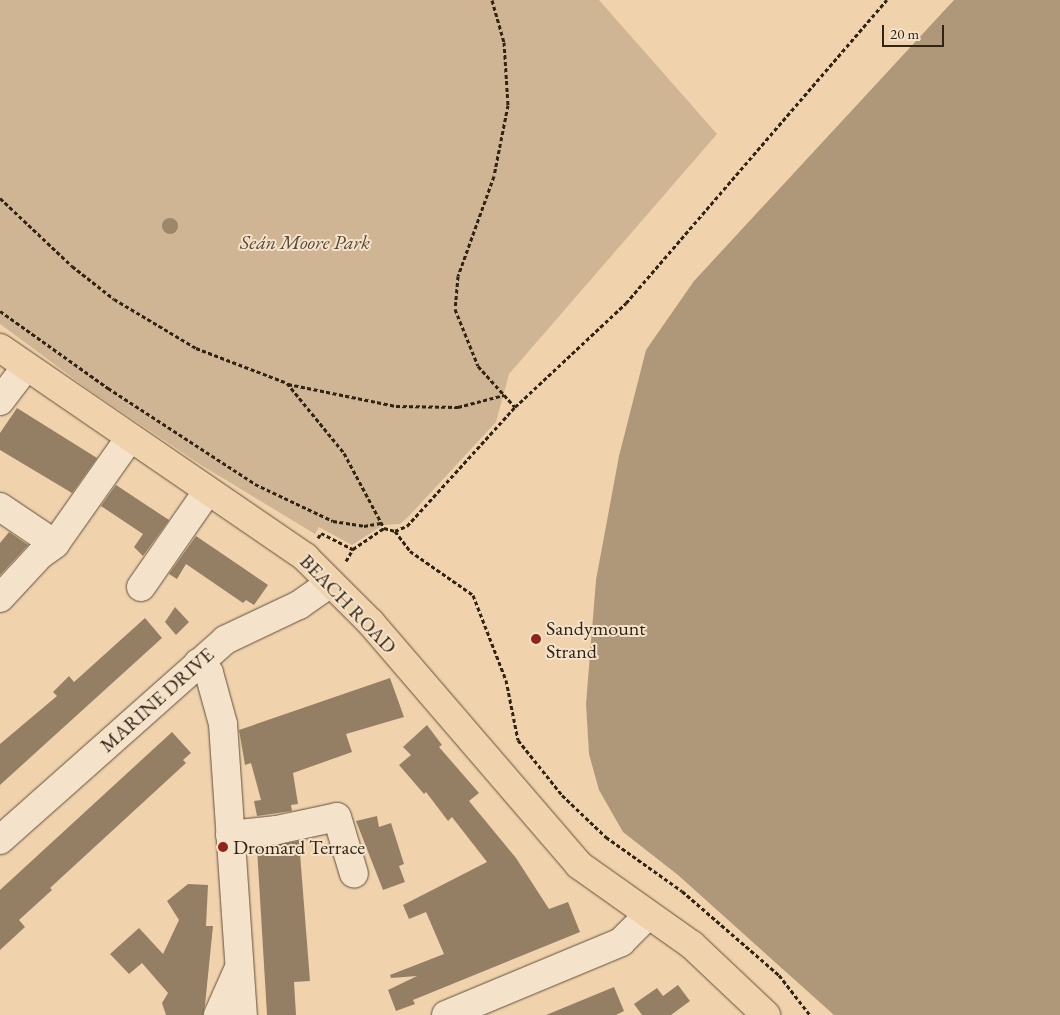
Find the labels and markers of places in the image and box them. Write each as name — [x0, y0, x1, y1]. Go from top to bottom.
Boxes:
place label: Sandymount Strand — [546, 616, 646, 663]
marker: Sandymount Strand — [530, 633, 542, 645]
place label: Dromard Terrace — [233, 835, 365, 859]
marker: Dromard Terrace — [217, 841, 229, 853]

